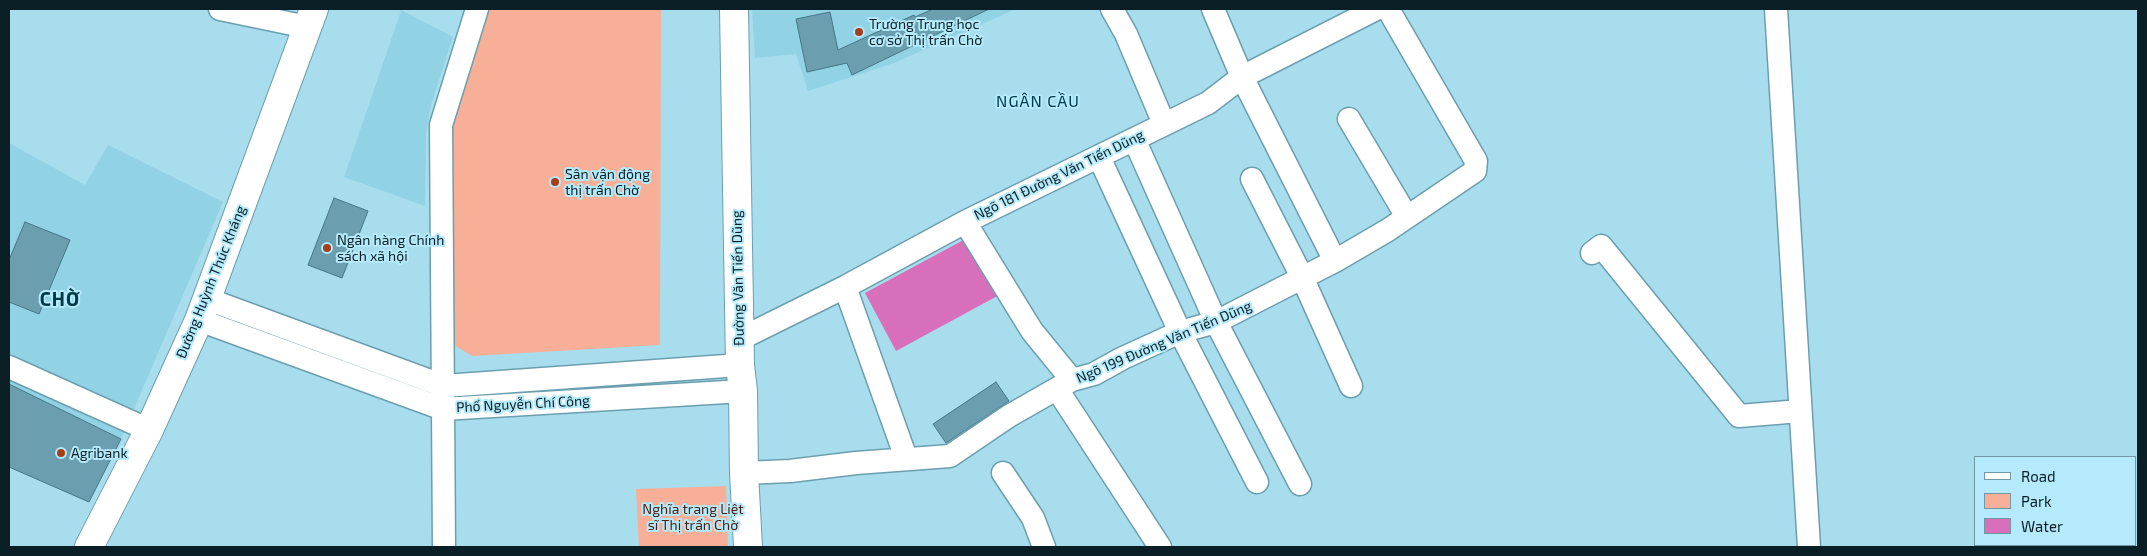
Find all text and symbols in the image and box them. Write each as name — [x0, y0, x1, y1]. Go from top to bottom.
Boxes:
place label: Trường Trung học cơ sở Thị trấn Chờ — [869, 16, 982, 48]
marker: Trường Trung học cơ sở Thị trấn Chờ — [853, 26, 865, 38]
district label: NGÂN CẦU — [995, 92, 1081, 112]
street label: Ngõ 181 Đường Văn Tiến Dũng — [971, 126, 1147, 224]
place label: Sân vận động thị trấn Chờ — [565, 166, 650, 198]
marker: Sân vận động thị trấn Chờ — [549, 176, 561, 188]
street label: Đường Huỳnh Thúc Kháng — [173, 203, 249, 361]
street label: Đường Văn Tiến Dũng — [728, 210, 748, 346]
place label: Ngân hàng Chính sách xã hội — [337, 232, 444, 264]
marker: Ngân hàng Chính sách xã hội — [321, 242, 333, 254]
district label: CHỜ — [39, 289, 81, 311]
street label: Ngõ 199 Đường Văn Tiến Dũng — [1074, 297, 1254, 387]
street label: Phố Nguyễn Chí Công — [456, 392, 590, 416]
place label: Agribank — [71, 445, 128, 461]
marker: Agribank — [55, 447, 67, 459]
legend — [1974, 456, 2137, 546]
text: Road — [2021, 467, 2056, 485]
text: Park — [2021, 492, 2052, 510]
park label: Nghĩa trang Liệt sĩ Thị trấn Chờ — [642, 501, 744, 534]
text: Water — [2021, 517, 2063, 535]

